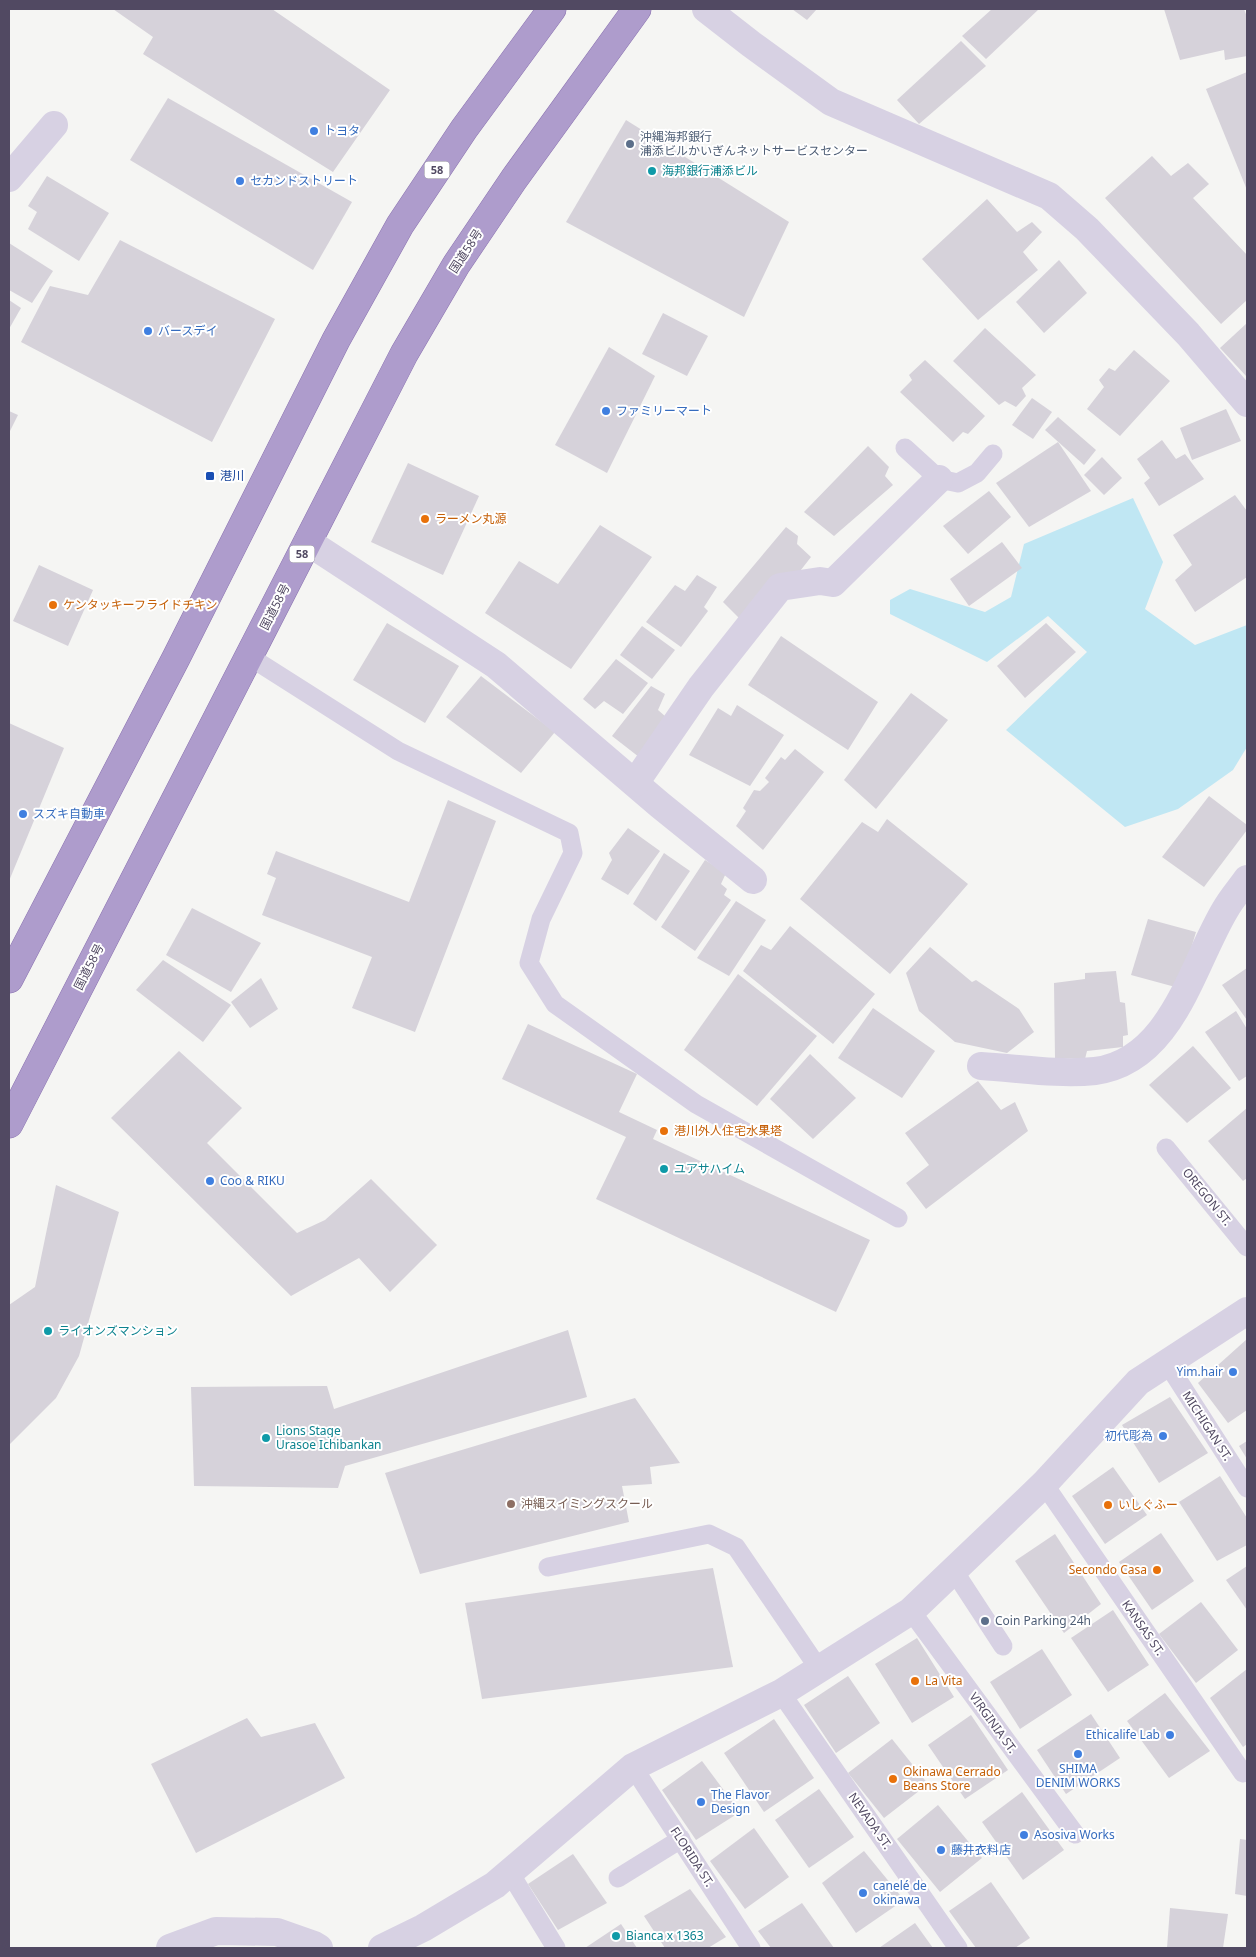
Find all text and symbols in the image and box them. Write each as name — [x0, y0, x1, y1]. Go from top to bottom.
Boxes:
place label: トヨタ — [324, 122, 360, 139]
marker: トヨタ — [308, 125, 320, 137]
place label: 沖縄海邦銀行 浦添ビルかいぎんネットサービスセンター — [640, 128, 868, 159]
marker: 沖縄海邦銀行 浦添ビルかいぎんネットサービスセンター — [624, 138, 636, 150]
road number: 58 — [424, 162, 450, 178]
place label: 海邦銀行浦添ビル — [662, 162, 758, 179]
marker: 海邦銀行浦添ビル — [646, 165, 658, 177]
place label: セカンドストリート — [250, 172, 358, 189]
marker: セカンドストリート — [234, 175, 246, 187]
street label: 国道58号 — [445, 225, 486, 276]
place label: バースデイ — [158, 322, 217, 339]
marker: バースデイ — [142, 325, 154, 337]
place label: ファミリーマート — [616, 402, 712, 419]
marker: ファミリーマート — [600, 405, 612, 417]
place label: 港川 — [220, 467, 244, 484]
marker: 港川 — [204, 470, 216, 482]
place label: ラーメン丸源 — [435, 510, 507, 527]
marker: ラーメン丸源 — [419, 513, 431, 525]
road number: 58 — [290, 546, 314, 562]
street label: 国道58号 — [256, 581, 293, 633]
place label: ケンタッキーフライドチキン — [63, 596, 218, 613]
marker: ケンタッキーフライドチキン — [47, 599, 59, 611]
place label: スズキ自動車 — [33, 805, 105, 822]
marker: スズキ自動車 — [17, 808, 29, 820]
street label: 国道58号 — [70, 941, 107, 993]
place label: 港川外人住宅水果塔 — [674, 1122, 782, 1139]
marker: 港川外人住宅水果塔 — [658, 1125, 670, 1137]
place label: ユアサハイム — [674, 1160, 745, 1177]
marker: ユアサハイム — [658, 1163, 670, 1175]
street label: OREGON ST. — [1179, 1164, 1236, 1229]
place label: Coo & RIKU — [220, 1172, 285, 1189]
marker: Coo & RIKU — [204, 1175, 216, 1187]
place label: ライオンズマンション — [58, 1322, 178, 1339]
marker: ライオンズマンション — [42, 1325, 54, 1337]
place label: Yim.hair — [1176, 1363, 1223, 1380]
marker: Yim.hair — [1227, 1366, 1239, 1378]
street label: MICHIGAN ST. — [1179, 1388, 1236, 1464]
place label: Lions Stage Urasoe Ichibankan — [276, 1422, 382, 1453]
place label: 初代彫為 — [1105, 1427, 1153, 1444]
marker: 初代彫為 — [1157, 1430, 1169, 1442]
marker: Lions Stage Urasoe Ichibankan — [260, 1432, 272, 1444]
place label: 沖縄スイミングスクール — [521, 1495, 653, 1512]
place label: いしぐふー — [1118, 1496, 1178, 1513]
marker: 沖縄スイミングスクール — [505, 1498, 517, 1510]
marker: いしぐふー — [1102, 1499, 1114, 1511]
place label: Secondo Casa — [1069, 1561, 1147, 1578]
marker: Secondo Casa — [1151, 1564, 1163, 1576]
street label: KANSAS ST. — [1118, 1597, 1169, 1659]
place label: Coin Parking 24h — [995, 1612, 1091, 1629]
marker: Coin Parking 24h — [979, 1615, 991, 1627]
place label: La Vita — [925, 1672, 963, 1689]
marker: La Vita — [909, 1675, 921, 1687]
street label: VIRGINIA ST. — [966, 1689, 1021, 1757]
place label: Ethicalife Lab — [1085, 1726, 1160, 1743]
marker: Ethicalife Lab — [1164, 1729, 1176, 1741]
marker: SHIMA DENIM WORKS — [1072, 1748, 1084, 1760]
place label: SHIMA DENIM WORKS — [1036, 1760, 1121, 1791]
place label: Okinawa Cerrado Beans Store — [903, 1763, 1001, 1794]
marker: Okinawa Cerrado Beans Store — [887, 1773, 899, 1785]
place label: The Flavor Design — [711, 1786, 769, 1817]
street label: NEVADA ST. — [845, 1789, 896, 1852]
marker: The Flavor Design — [695, 1796, 707, 1808]
street label: FLORIDA ST. — [667, 1823, 718, 1890]
place label: Asosiva Works — [1034, 1826, 1115, 1843]
marker: Asosiva Works — [1018, 1829, 1030, 1841]
place label: 藤井衣料店 — [951, 1841, 1011, 1858]
marker: 藤井衣料店 — [935, 1844, 947, 1856]
place label: canelé de okinawa — [873, 1877, 927, 1908]
marker: canelé de okinawa — [857, 1887, 869, 1899]
place label: Bianca x 1363 — [626, 1927, 704, 1944]
marker: Bianca x 1363 — [610, 1930, 622, 1942]

